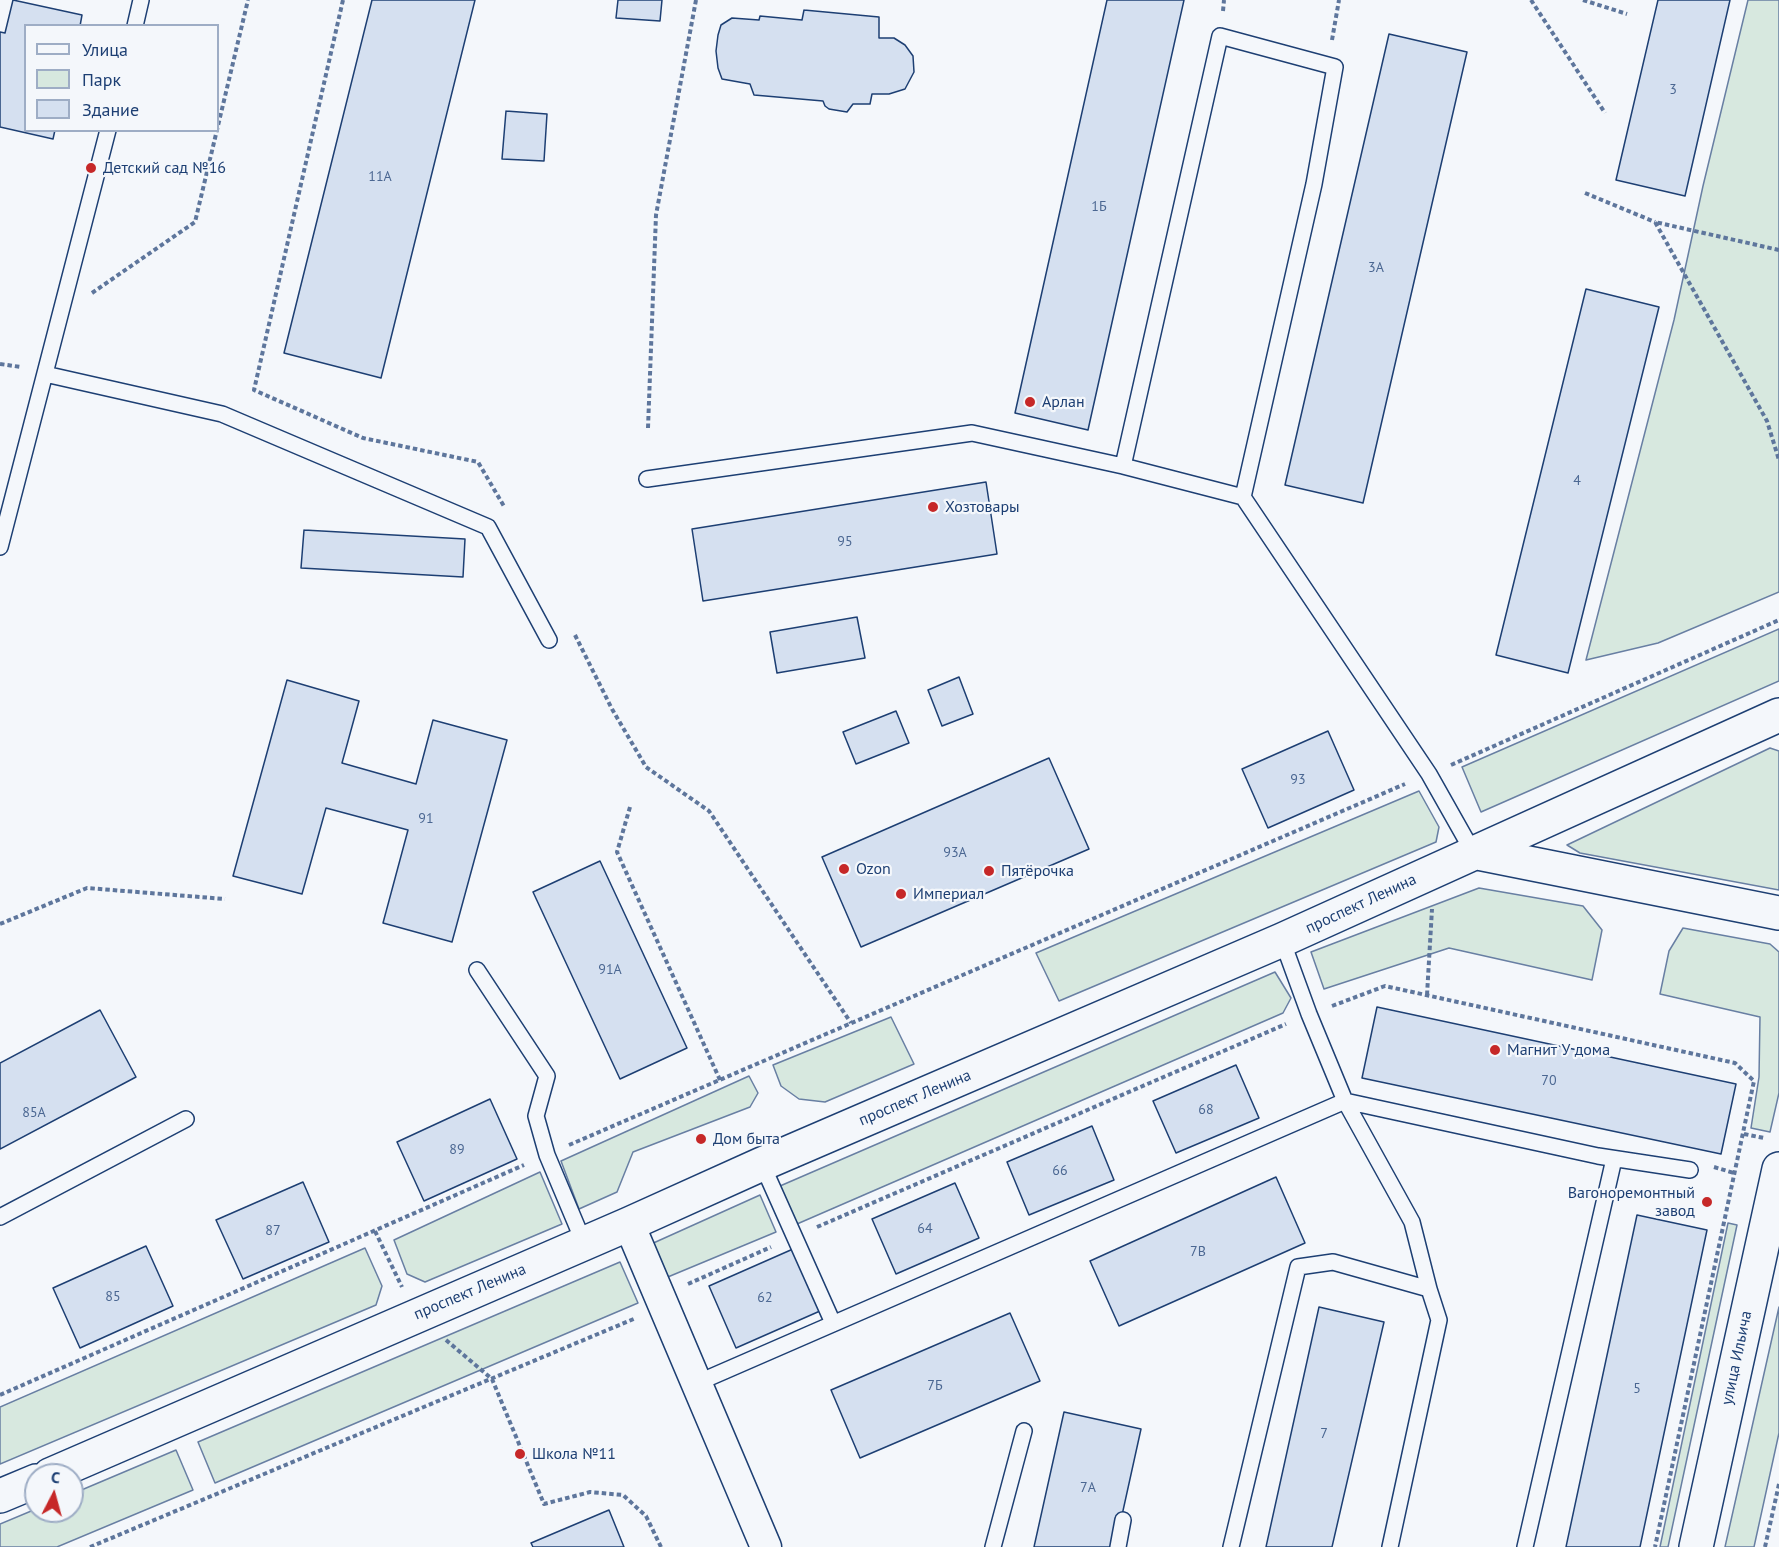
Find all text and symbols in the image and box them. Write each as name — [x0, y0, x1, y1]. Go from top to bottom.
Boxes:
legend — [24, 24, 219, 132]
text: Улица — [82, 38, 128, 61]
text: Парк — [82, 68, 121, 91]
house number: 3 — [1669, 82, 1677, 98]
text: Здание — [82, 98, 139, 121]
place label: Детский сад №16 — [103, 158, 226, 178]
marker: Детский сад №16 — [84, 161, 98, 175]
house number: 11А — [368, 169, 392, 185]
house number: 1Б — [1091, 199, 1107, 215]
house number: 3А — [1368, 260, 1384, 276]
place label: Арлан — [1042, 392, 1085, 412]
marker: Арлан — [1023, 395, 1037, 409]
house number: 4 — [1573, 473, 1581, 489]
place label: Хозтовары — [945, 497, 1020, 517]
marker: Хозтовары — [926, 500, 940, 514]
house number: 95 — [837, 534, 853, 550]
house number: 93 — [1290, 772, 1306, 788]
house number: 91 — [418, 811, 434, 827]
house number: 93А — [943, 845, 967, 861]
place label: Ozon — [856, 859, 891, 879]
place label: Пятёрочка — [1001, 861, 1074, 881]
marker: Ozon — [837, 862, 851, 876]
marker: Пятёрочка — [982, 864, 996, 878]
street label: проспект Ленина — [1303, 870, 1419, 938]
place label: Империал — [913, 884, 984, 904]
marker: Империал — [894, 887, 908, 901]
house number: 91А — [598, 962, 622, 978]
place label: Магнит У дома — [1507, 1040, 1610, 1060]
marker: Магнит У дома — [1488, 1043, 1502, 1057]
street label: проспект Ленина — [856, 1066, 974, 1130]
house number: 70 — [1541, 1073, 1557, 1089]
house number: 68 — [1198, 1102, 1214, 1118]
house number: 85А — [22, 1105, 46, 1121]
place label: Дом быта — [713, 1129, 780, 1149]
marker: Дом быта — [694, 1132, 708, 1146]
house number: 89 — [449, 1142, 465, 1158]
house number: 66 — [1052, 1163, 1068, 1179]
place label: Вагоноремонтный завод — [1568, 1183, 1695, 1221]
marker: Вагоноремонтный завод — [1700, 1195, 1714, 1209]
house number: 64 — [917, 1221, 933, 1237]
house number: 87 — [265, 1223, 281, 1239]
house number: 7В — [1190, 1244, 1206, 1260]
street label: проспект Ленина — [411, 1260, 529, 1324]
house number: 85 — [105, 1289, 121, 1305]
house number: 62 — [757, 1290, 773, 1306]
street label: улица Ильича — [1718, 1309, 1756, 1407]
house number: 7Б — [927, 1378, 943, 1394]
house number: 5 — [1633, 1381, 1641, 1397]
house number: 7 — [1320, 1426, 1328, 1442]
place label: Школа №11 — [532, 1444, 616, 1464]
marker: Школа №11 — [513, 1447, 527, 1461]
north arrow — [24, 1463, 84, 1523]
text: С — [50, 1467, 61, 1488]
house number: 7А — [1080, 1480, 1096, 1496]

